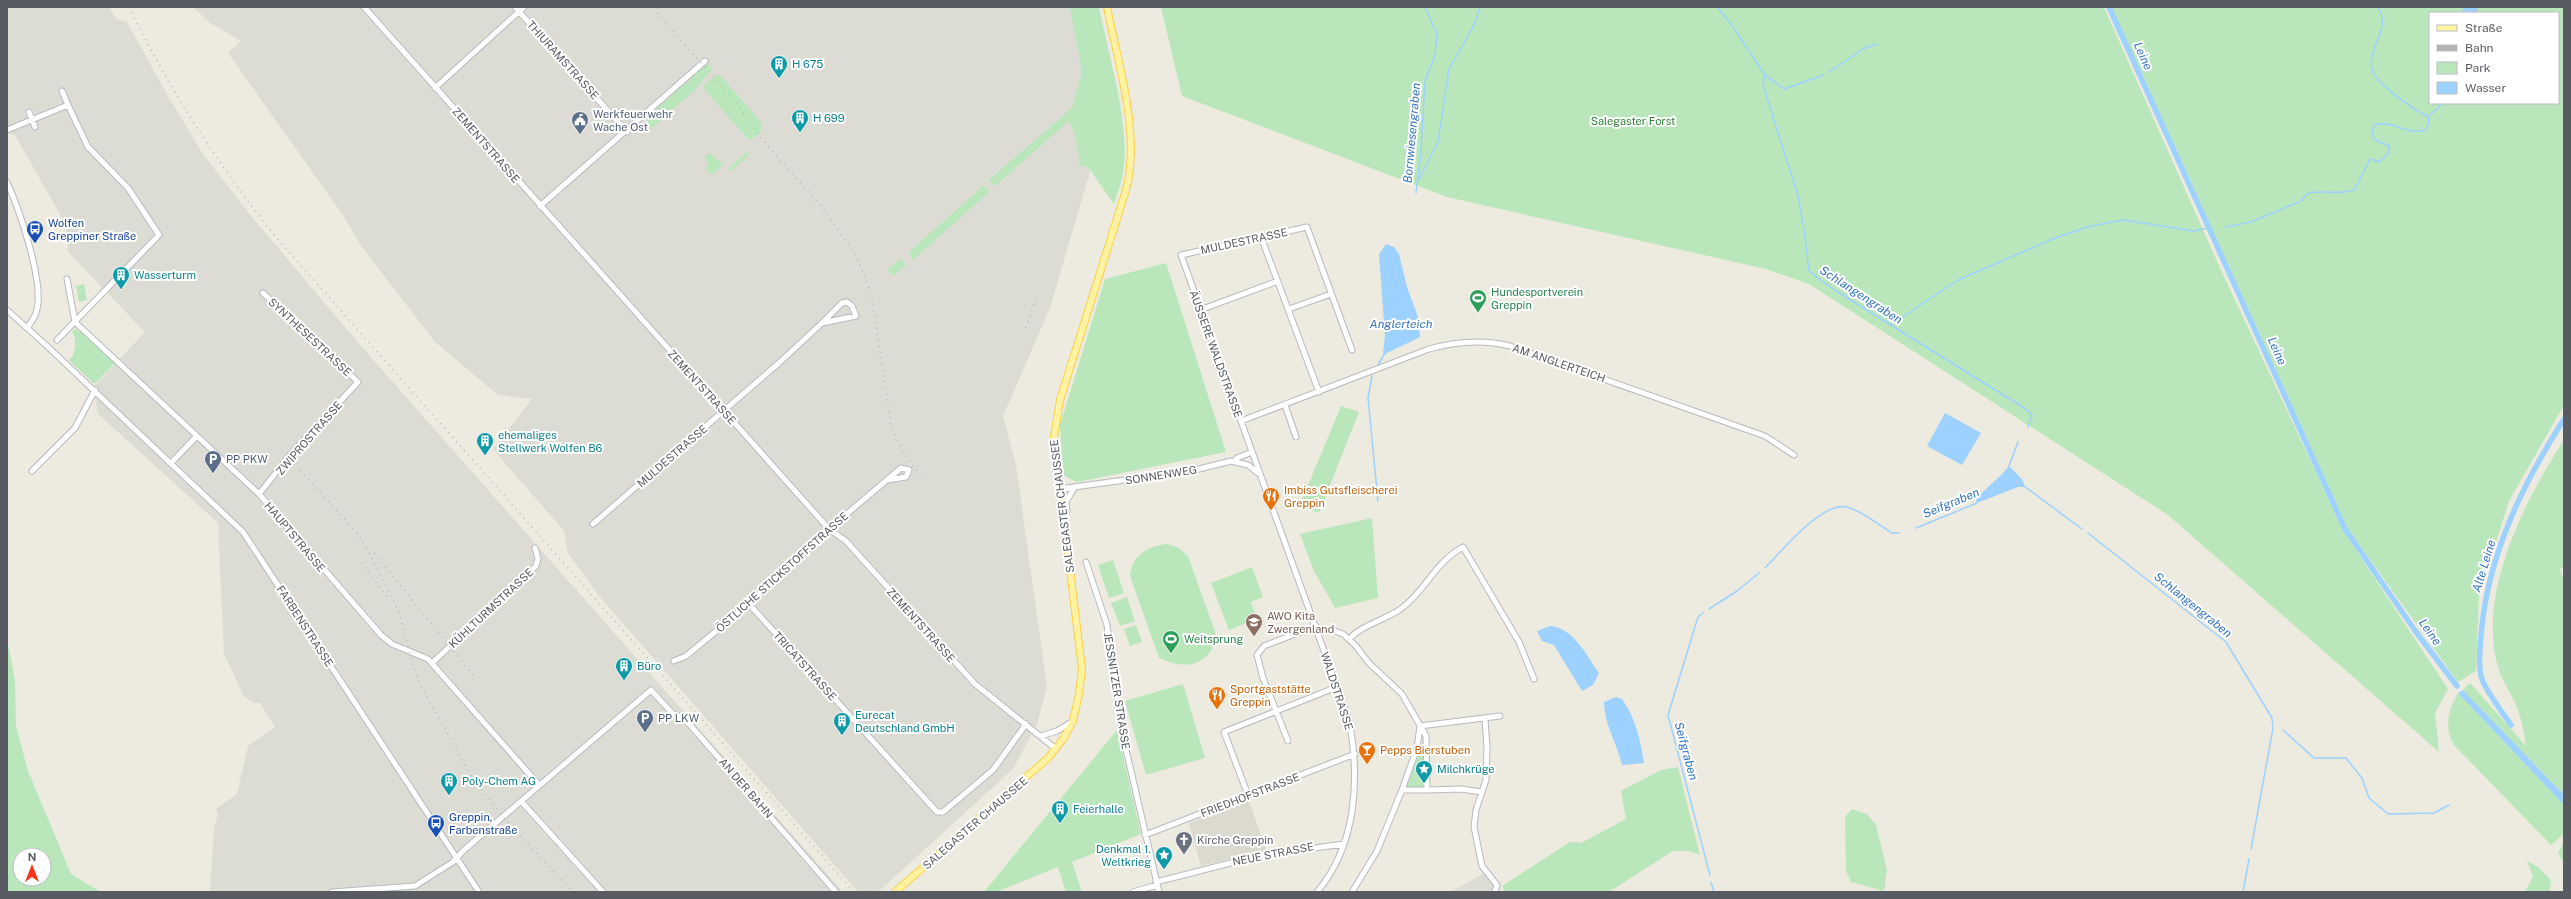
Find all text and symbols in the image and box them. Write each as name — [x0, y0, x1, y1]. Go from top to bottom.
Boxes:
legend — [2429, 12, 2559, 104]
street label: THIURAMSTRASSE — [525, 18, 601, 102]
text: Straße — [2465, 21, 2503, 35]
water label: Leine — [2131, 40, 2156, 73]
text: Bahn — [2465, 41, 2494, 55]
building icon: H 675 — [769, 54, 789, 79]
place label: H 675 — [792, 58, 823, 70]
text: Park — [2465, 61, 2491, 75]
text: Wasser — [2465, 81, 2506, 95]
water label: Bornwiesengraben — [1401, 82, 1423, 184]
street label: ZEMENTSTRASSE — [450, 105, 522, 185]
place label: Werkfeuerwehr Wache Ost — [593, 108, 673, 133]
building icon: H 699 — [790, 108, 810, 133]
public building icon: Werkfeuerwehr Wache Ost — [570, 110, 590, 135]
place label: H 699 — [813, 112, 845, 124]
park label: Salegaster Forst — [1591, 115, 1675, 127]
place label: Wolfen Greppiner Straße — [48, 217, 136, 242]
bus stop icon: Wolfen Greppiner Straße — [25, 219, 45, 244]
street label: MULDESTRASSE — [1199, 226, 1289, 256]
water label: Schlangengraben — [1817, 263, 1905, 327]
building icon: Wasserturm — [111, 265, 131, 290]
place label: Wasserturm — [134, 269, 196, 281]
place label: Hundesportverein Greppin — [1491, 286, 1583, 311]
street label: ÄUSSERE WALDSTRASSE — [1187, 288, 1246, 420]
sports icon: Hundesportverein Greppin — [1468, 288, 1488, 313]
street label: SYNTHESESTRASSE — [266, 296, 354, 379]
water label: Anglerteich — [1370, 317, 1433, 331]
water label: Leine — [2265, 335, 2290, 368]
street label: AM ANGLERTEICH — [1511, 341, 1607, 385]
street label: ZEMENTSTRASSE — [665, 347, 739, 427]
street label: ZWIPROSTRASSE — [274, 399, 344, 477]
street label: MULDESTRASSE — [635, 422, 710, 490]
place label: ehemaliges Stellwerk Wolfen B6 — [498, 429, 603, 454]
building icon: ehemaliges Stellwerk Wolfen B6 — [475, 431, 495, 456]
street label: SALEGASTER CHAUSSEE — [1048, 438, 1076, 573]
parking icon: PP PKW — [203, 449, 223, 474]
place label: PP PKW — [226, 453, 268, 465]
street label: SONNENWEG — [1124, 463, 1198, 487]
place label: Imbiss Gutsfleischerei Greppin — [1284, 484, 1397, 509]
water label: Seifgraben — [1921, 485, 1982, 521]
restaurant icon: Imbiss Gutsfleischerei Greppin — [1261, 486, 1281, 511]
street label: HAUPTSTRASSE — [262, 500, 328, 575]
street label: ÖSTLICHE STICKSTOFFSTRASSE — [713, 509, 851, 634]
water label: Alte Leine — [2469, 538, 2499, 594]
street label: KÜHLTURMSTRASSE — [446, 565, 536, 650]
water label: Schlangengraben — [2151, 569, 2235, 641]
street label: FARBENSTRASSE — [274, 583, 336, 669]
street label: ZEMENTSTRASSE — [884, 585, 958, 665]
place label: AWO Kita Zwergenland — [1267, 610, 1334, 635]
school or university icon: AWO Kita Zwergenland — [1244, 612, 1264, 637]
water label: Leine — [2416, 616, 2445, 648]
street label: TRICATSTRASSE — [771, 629, 839, 703]
sports icon: Weitsprung — [1161, 629, 1181, 654]
street label: JESSNITZER STRASSE — [1102, 632, 1132, 751]
place label: Weitsprung — [1184, 633, 1243, 645]
street label: WALDSTRASSE — [1319, 650, 1355, 732]
building icon: Büro — [614, 656, 634, 681]
place label: Büro — [637, 660, 661, 672]
place label: Sportgaststätte Greppin — [1230, 683, 1311, 708]
restaurant icon: Sportgaststätte Greppin — [1207, 685, 1227, 710]
parking icon: PP LKW — [635, 708, 655, 733]
place label: Eurecat Deutschland GmbH — [855, 709, 955, 734]
building icon: Eurecat Deutschland GmbH — [832, 711, 852, 736]
place label: PP LKW — [658, 712, 700, 724]
water label: Seifgraben — [1672, 720, 1701, 782]
bar icon: Pepps Bierstuben — [1357, 740, 1377, 765]
place label: Pepps Bierstuben — [1380, 744, 1470, 756]
street label: AN DER BAHN — [717, 756, 775, 820]
place icon: Milchkrüge — [1414, 759, 1434, 784]
place label: Milchkrüge — [1437, 763, 1495, 775]
building icon: Poly-Chem AG — [439, 771, 459, 796]
street label: FRIEDHOFSTRASSE — [1199, 771, 1301, 819]
street label: SALEGASTER CHAUSSEE — [920, 774, 1030, 872]
place label: Poly-Chem AG — [462, 775, 536, 787]
building icon: Feierhalle — [1050, 799, 1070, 824]
place label: Feierhalle — [1073, 803, 1124, 815]
place label: Greppin, Farbenstraße — [449, 811, 518, 836]
bus stop icon: Greppin, Farbenstraße — [426, 813, 446, 838]
church icon: Kirche Greppin — [1174, 830, 1194, 855]
place label: Kirche Greppin — [1197, 834, 1273, 846]
street label: NEUE STRASSE — [1231, 840, 1315, 868]
place label: Denkmal 1. Weltkrieg — [1096, 843, 1151, 868]
place icon: Denkmal 1. Weltkrieg — [1154, 845, 1174, 870]
north arrow — [12, 847, 52, 887]
text: N — [28, 851, 36, 863]

